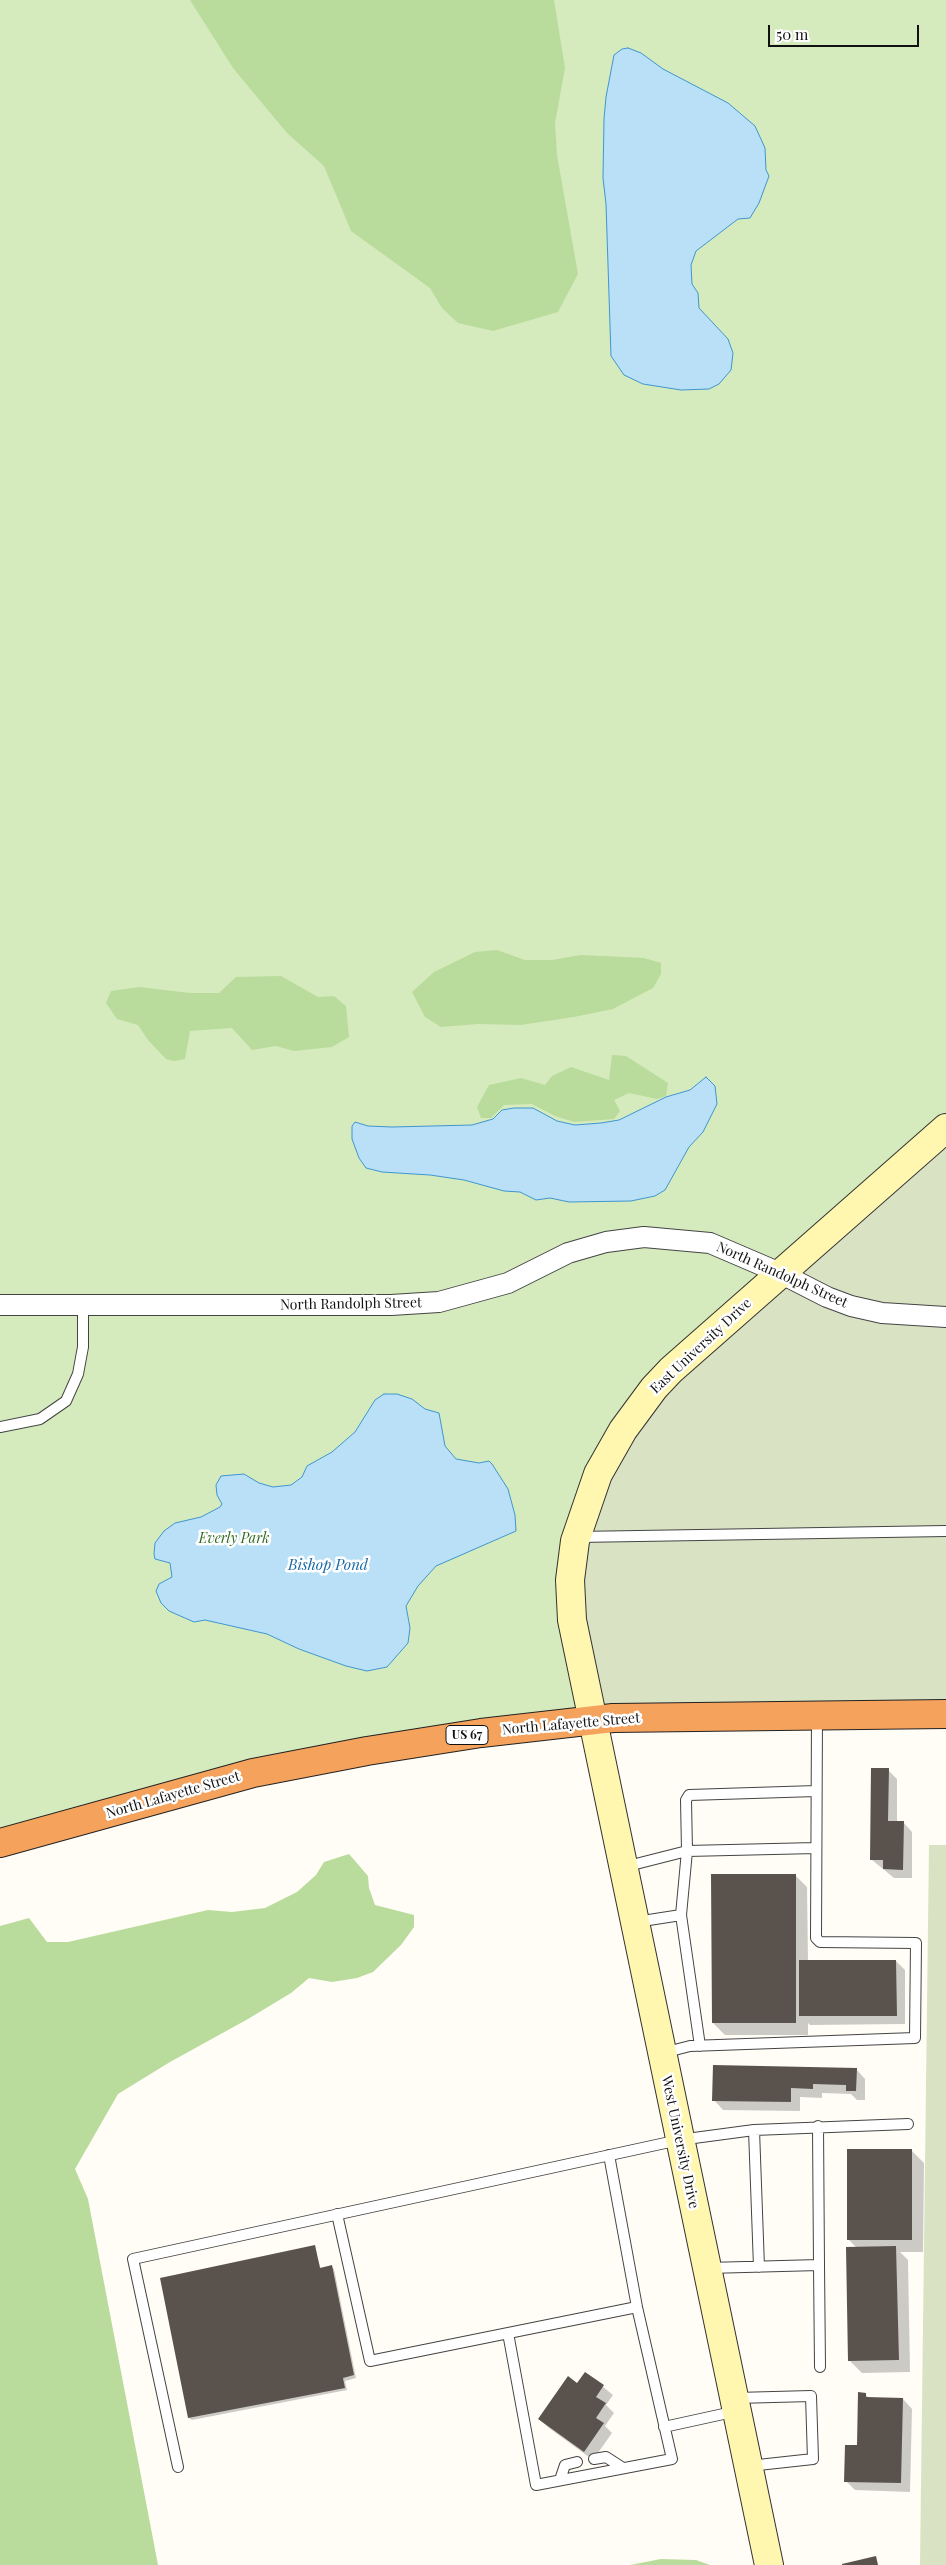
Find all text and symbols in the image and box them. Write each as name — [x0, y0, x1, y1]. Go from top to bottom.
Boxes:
scale bar — [771, 15, 922, 47]
text: 50 m — [776, 24, 808, 44]
street label: North Randolph Street — [714, 1239, 850, 1311]
street label: North Randolph Street — [280, 1294, 422, 1314]
street label: East University Drive — [647, 1295, 755, 1397]
park label: Everly Park — [199, 1531, 269, 1547]
water label: Bishop Pond — [288, 1556, 368, 1574]
street label: North Lafayette Street — [501, 1710, 641, 1738]
road number: US 67 — [446, 1726, 488, 1744]
street label: North Lafayette Street — [104, 1768, 242, 1822]
street label: West University Drive — [658, 2074, 702, 2210]

